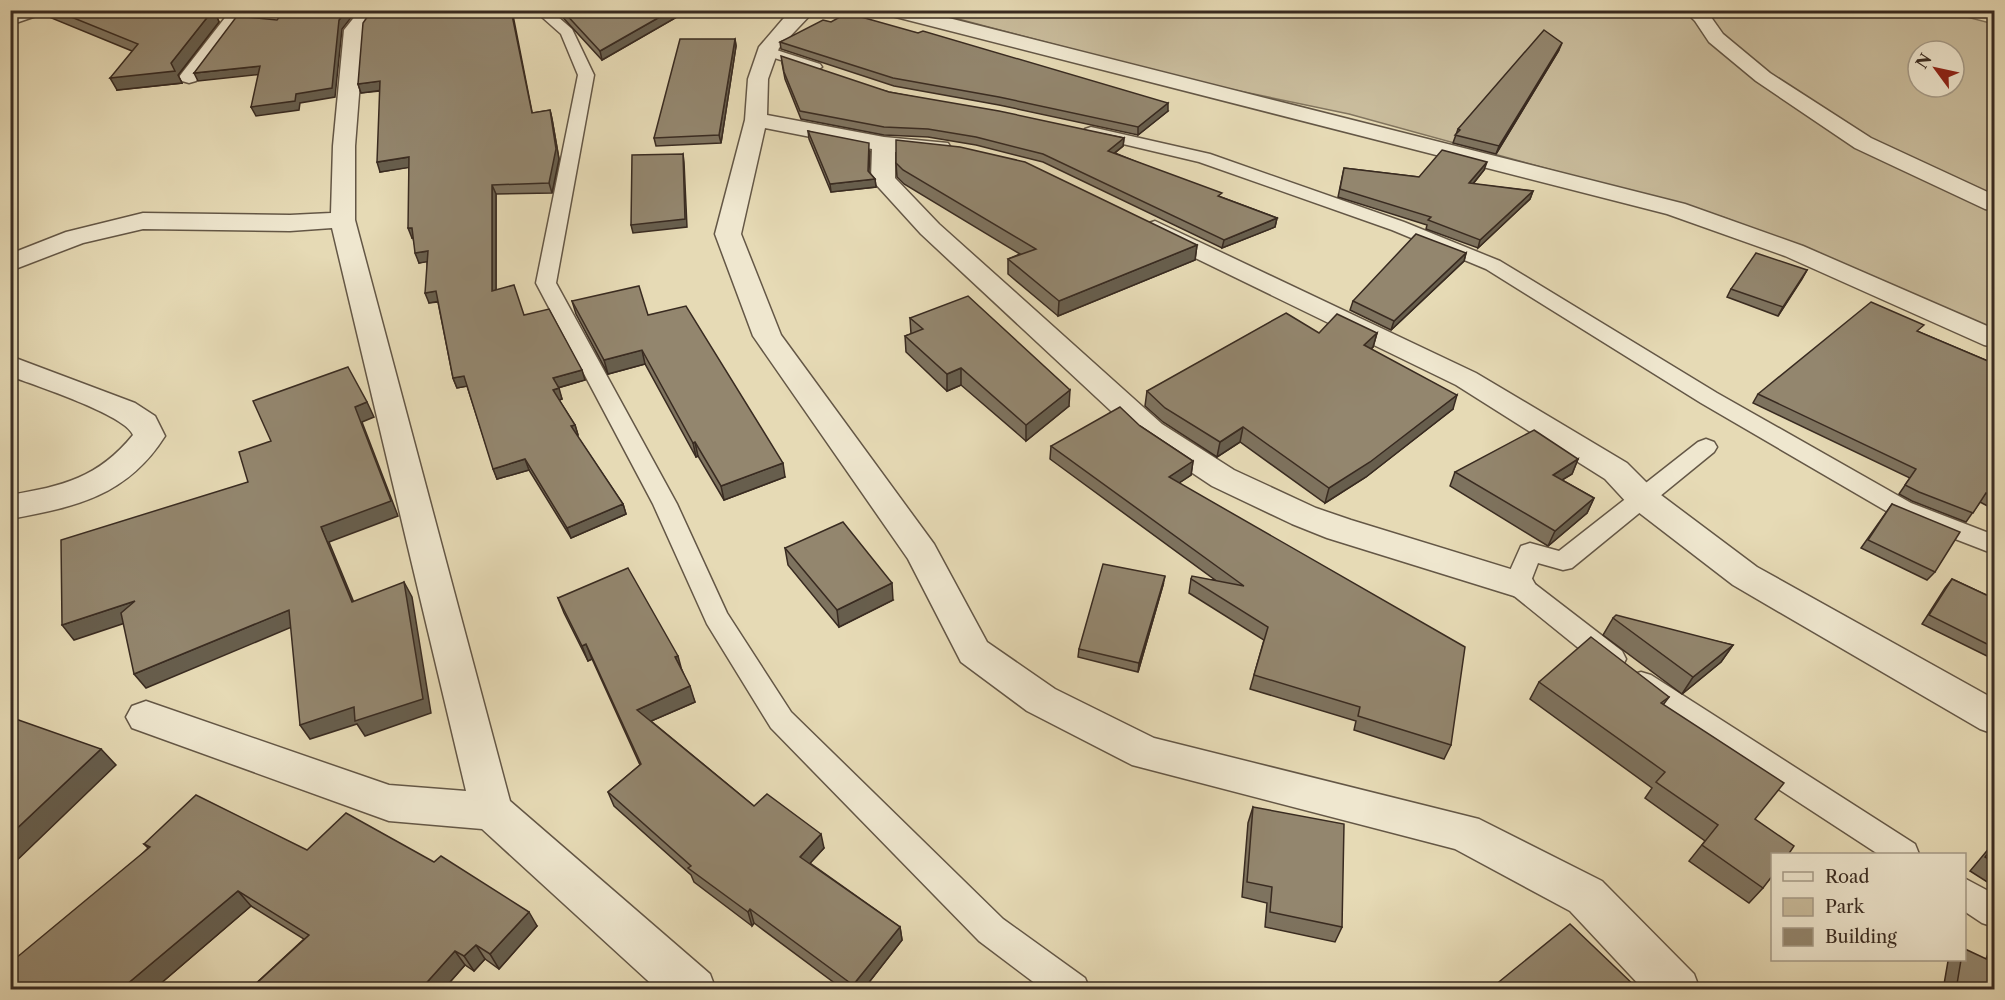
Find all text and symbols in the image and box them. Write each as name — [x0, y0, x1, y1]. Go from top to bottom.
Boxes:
north arrow — [1906, 39, 1966, 99]
text: N — [1911, 49, 1936, 72]
legend — [1771, 853, 1966, 961]
text: Road — [1825, 866, 1870, 888]
text: Park — [1825, 896, 1866, 918]
text: Building — [1825, 926, 1897, 948]

